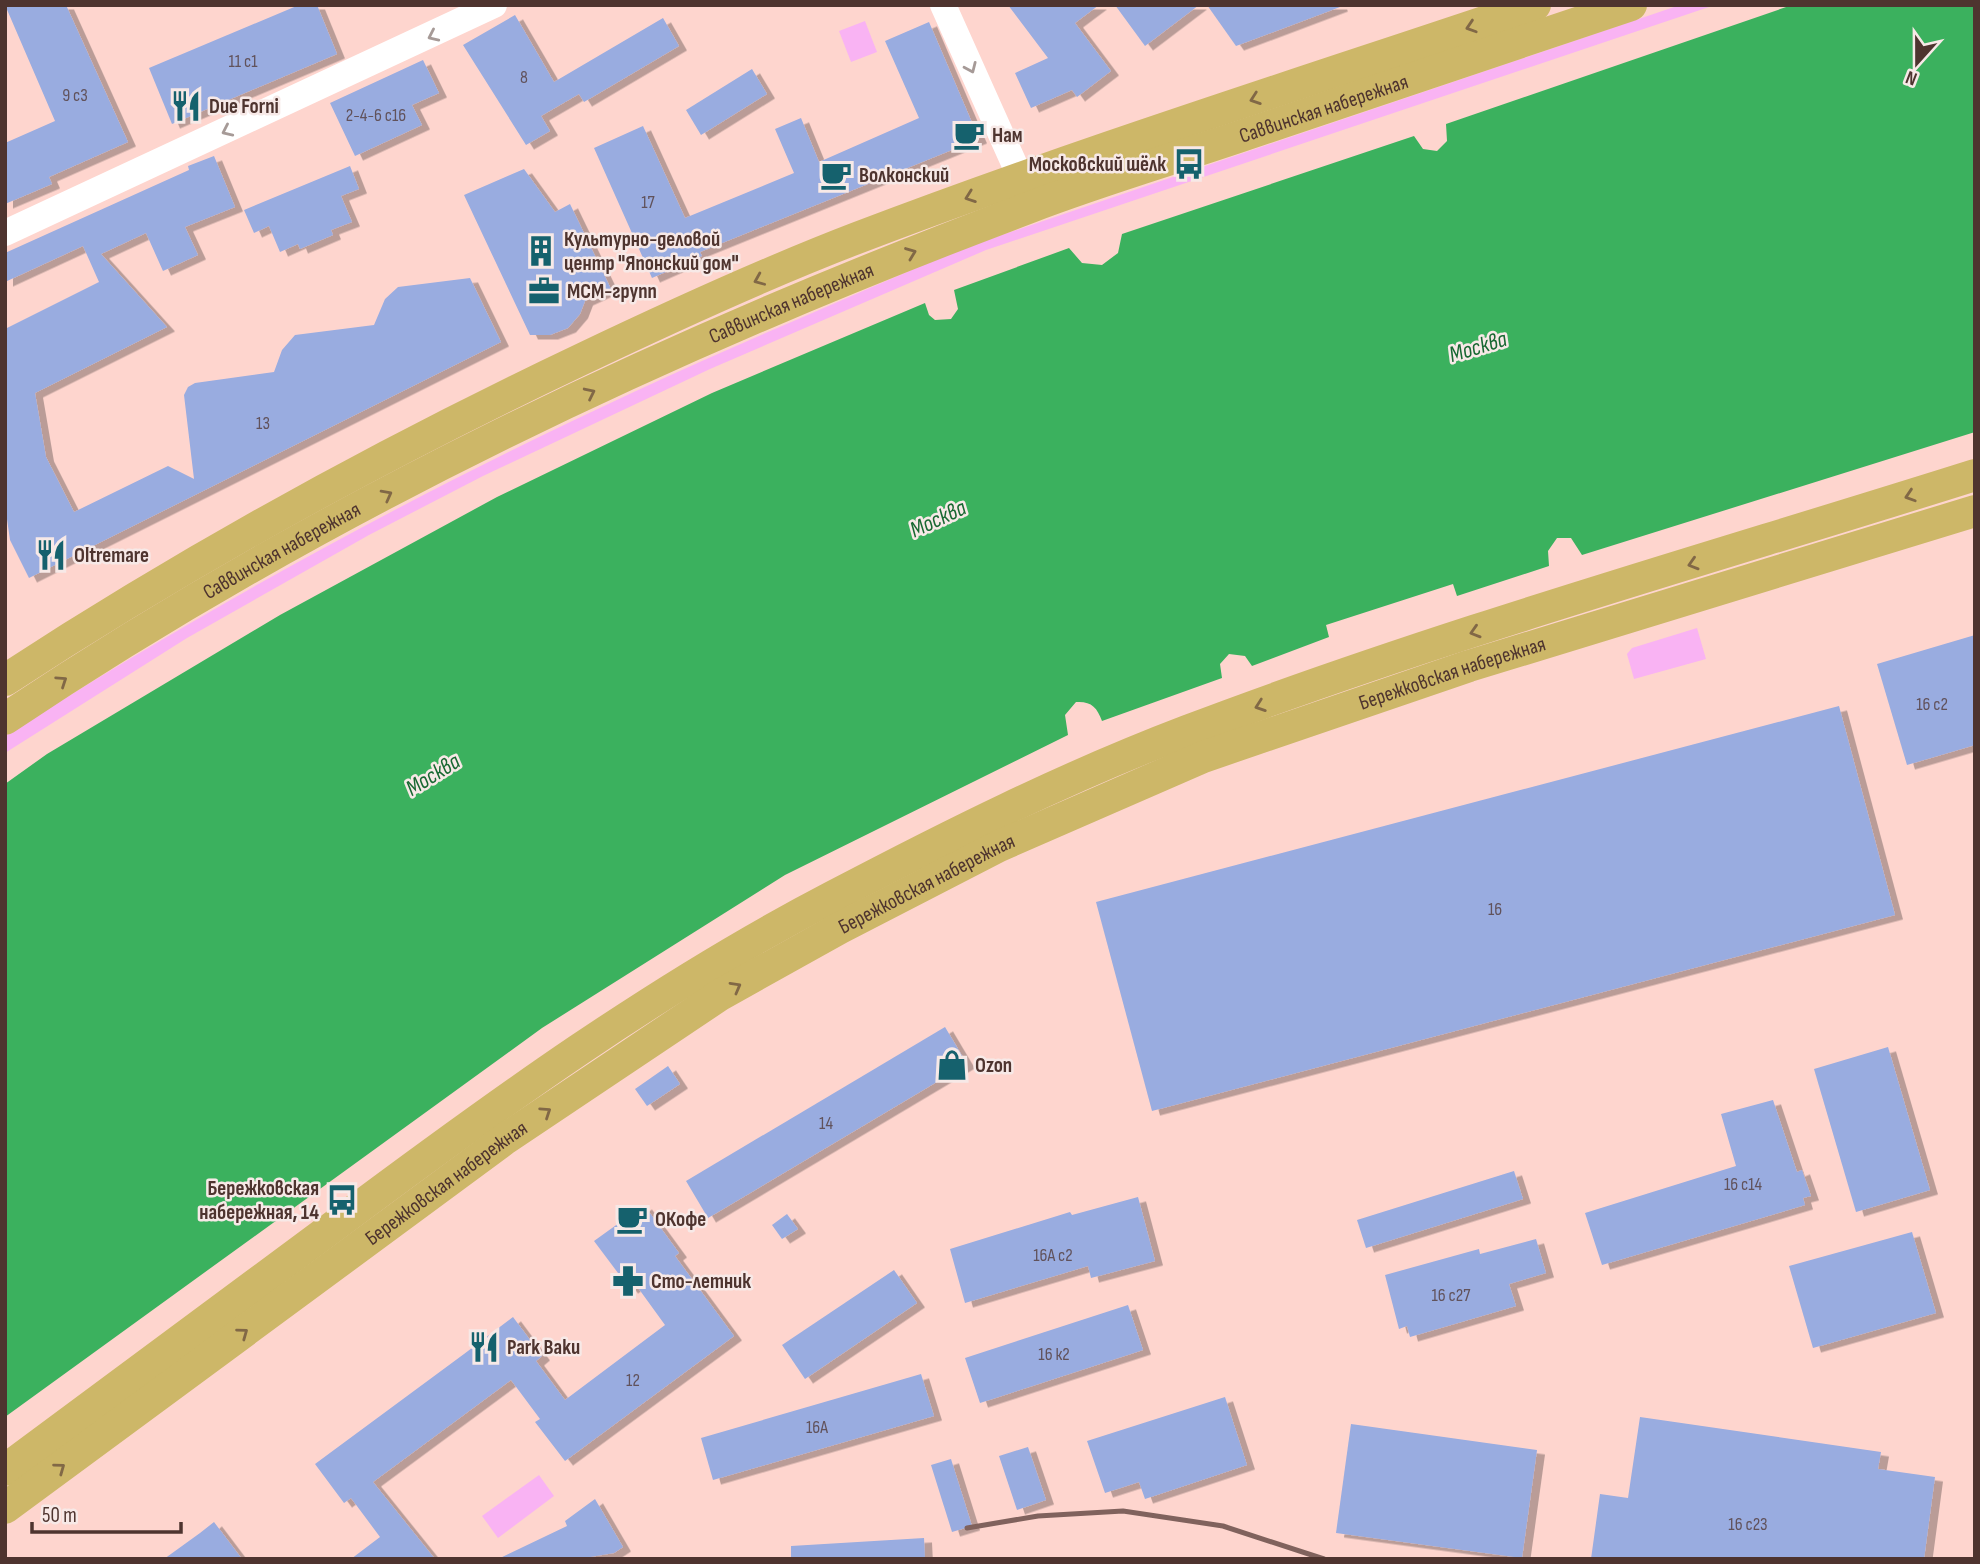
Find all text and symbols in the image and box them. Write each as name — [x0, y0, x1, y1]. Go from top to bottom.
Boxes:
one-way arrow — [1465, 19, 1477, 33]
one-way arrow — [428, 27, 440, 41]
north arrow — [1882, 28, 1952, 98]
house number: 11 с1 — [229, 51, 258, 72]
one-way arrow — [963, 60, 977, 73]
text: N — [1903, 65, 1920, 90]
house number: 8 — [520, 67, 528, 88]
street label: Саввинская набережная — [1236, 69, 1411, 148]
house number: 9 с3 — [62, 85, 88, 106]
restaurant icon: Due Forni — [169, 89, 203, 123]
one-way arrow — [1249, 91, 1261, 106]
place label: Due Forni — [209, 94, 279, 119]
house number: 2-4-6 с16 — [346, 105, 406, 126]
cafe icon: Нам — [952, 118, 986, 152]
one-way arrow — [222, 123, 234, 137]
place label: Нам — [992, 123, 1023, 148]
bus stop icon: Московский шёлк — [1172, 147, 1206, 181]
place label: Московский шёлк — [1029, 152, 1166, 177]
cafe icon: Волконский — [819, 158, 853, 192]
place label: Волконский — [859, 163, 949, 188]
one-way arrow — [965, 189, 977, 203]
house number: 17 — [641, 192, 656, 213]
place label: Культурно-деловой центр "Японский дом" — [564, 227, 739, 276]
building icon: Культурно-деловой центр "Японский дом" — [524, 234, 558, 268]
one-way arrow — [904, 248, 916, 262]
street label: Саввинская набережная — [705, 257, 877, 349]
one-way arrow — [753, 272, 766, 286]
office icon: МСМ-групп — [527, 274, 561, 308]
place label: МСМ-групп — [567, 279, 657, 304]
water label: Москва — [1446, 325, 1511, 369]
one-way arrow — [583, 387, 595, 401]
house number: 13 — [256, 413, 270, 434]
one-way arrow — [1904, 487, 1916, 502]
one-way arrow — [380, 489, 392, 503]
water label: Москва — [905, 494, 971, 544]
street label: Саввинская набережная — [198, 496, 365, 605]
restaurant icon: Oltremare — [34, 538, 68, 572]
place label: Oltremare — [74, 543, 149, 568]
one-way arrow — [1687, 555, 1699, 570]
one-way arrow — [1470, 623, 1482, 638]
street label: Бережковская набережная — [1355, 631, 1548, 715]
one-way arrow — [54, 677, 67, 689]
house number: 16 с2 — [1916, 694, 1948, 715]
one-way arrow — [1255, 698, 1267, 712]
water label: Москва — [401, 747, 466, 802]
street label: Бережковская набережная — [834, 828, 1019, 939]
house number: 16 — [1488, 899, 1502, 920]
one-way arrow — [728, 982, 741, 995]
shop icon: Ozon — [935, 1048, 969, 1082]
place label: Ozon — [975, 1053, 1012, 1078]
one-way arrow — [538, 1107, 551, 1120]
house number: 14 — [819, 1113, 833, 1134]
street label: Бережковская набережная — [360, 1115, 532, 1251]
house number: 16 с14 — [1724, 1174, 1763, 1195]
place label: Бережковская набережная, 14 — [199, 1176, 319, 1225]
bus stop icon: Бережковская набережная, 14 — [325, 1183, 359, 1217]
cafe icon: ОКофе — [615, 1202, 649, 1236]
place label: ОКофе — [655, 1207, 706, 1232]
house number: 16А с2 — [1033, 1245, 1073, 1266]
pharmacy icon: Сто-летник — [611, 1264, 645, 1298]
place label: Сто-летник — [651, 1269, 751, 1294]
house number: 16 с27 — [1432, 1285, 1471, 1306]
one-way arrow — [235, 1328, 248, 1341]
restaurant icon: Park Baku — [467, 1330, 501, 1364]
place label: Park Baku — [507, 1335, 580, 1360]
house number: 16 к2 — [1038, 1344, 1070, 1365]
house number: 12 — [626, 1370, 640, 1391]
house number: 16А — [806, 1417, 828, 1438]
one-way arrow — [52, 1463, 65, 1476]
scale bar — [32, 1490, 180, 1534]
text: 50 m — [42, 1503, 77, 1528]
house number: 16 с23 — [1728, 1514, 1768, 1535]

